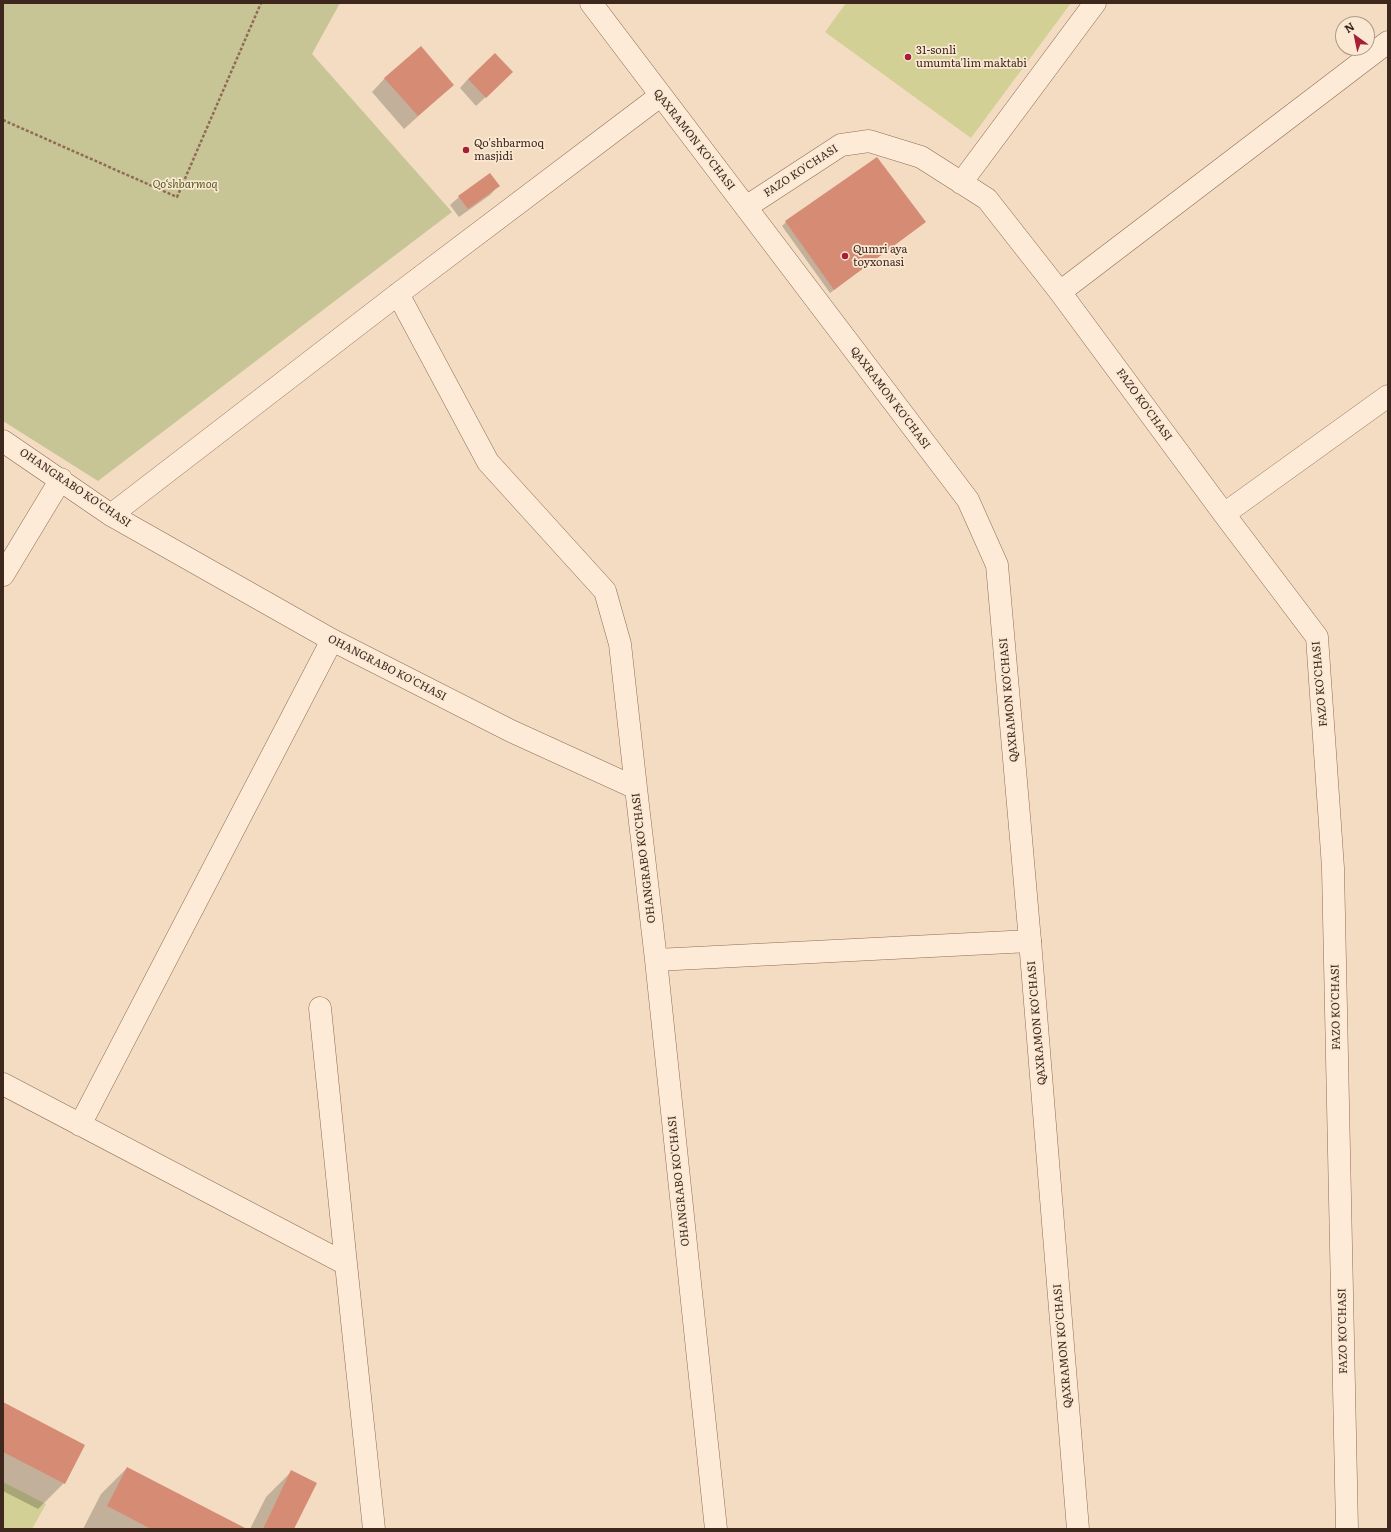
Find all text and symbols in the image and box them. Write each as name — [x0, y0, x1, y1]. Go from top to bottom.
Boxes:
north arrow — [1335, 16, 1375, 56]
text: N — [1341, 18, 1357, 36]
place label: 31-sonli umumta'lim maktabi — [916, 44, 1027, 70]
marker: 31-sonli umumta'lim maktabi — [903, 52, 913, 62]
street label: QAXRAMON KO'CHASI — [650, 87, 738, 193]
place label: Qo'shbarmoq masjidi — [474, 137, 544, 163]
street label: FAZO KO'CHASI — [761, 142, 841, 200]
marker: Qo'shbarmoq masjidi — [461, 145, 471, 155]
park label: Qo‘shbarmoq — [152, 178, 218, 192]
place label: Qumri aya toyxonasi — [853, 243, 907, 269]
marker: Qumri aya toyxonasi — [840, 251, 850, 261]
street label: QAXRAMON KO'CHASI — [847, 344, 933, 452]
street label: FAZO KO'CHASI — [1113, 366, 1175, 444]
street label: OHANGRABO KO'CHASI — [17, 446, 133, 530]
street label: OHANGRABO KO'CHASI — [325, 632, 449, 704]
street label: QAXRAMON KO'CHASI — [997, 637, 1021, 763]
street label: FAZO KO'CHASI — [1310, 641, 1330, 727]
street label: OHANGRABO KO'CHASI — [629, 792, 659, 924]
street label: QAXRAMON KO'CHASI — [1025, 960, 1049, 1086]
street label: FAZO KO'CHASI — [1329, 964, 1343, 1050]
street label: OHANGRABO KO'CHASI — [666, 1115, 692, 1247]
street label: QAXRAMON KO'CHASI — [1051, 1283, 1075, 1409]
street label: FAZO KO'CHASI — [1336, 1288, 1350, 1374]

